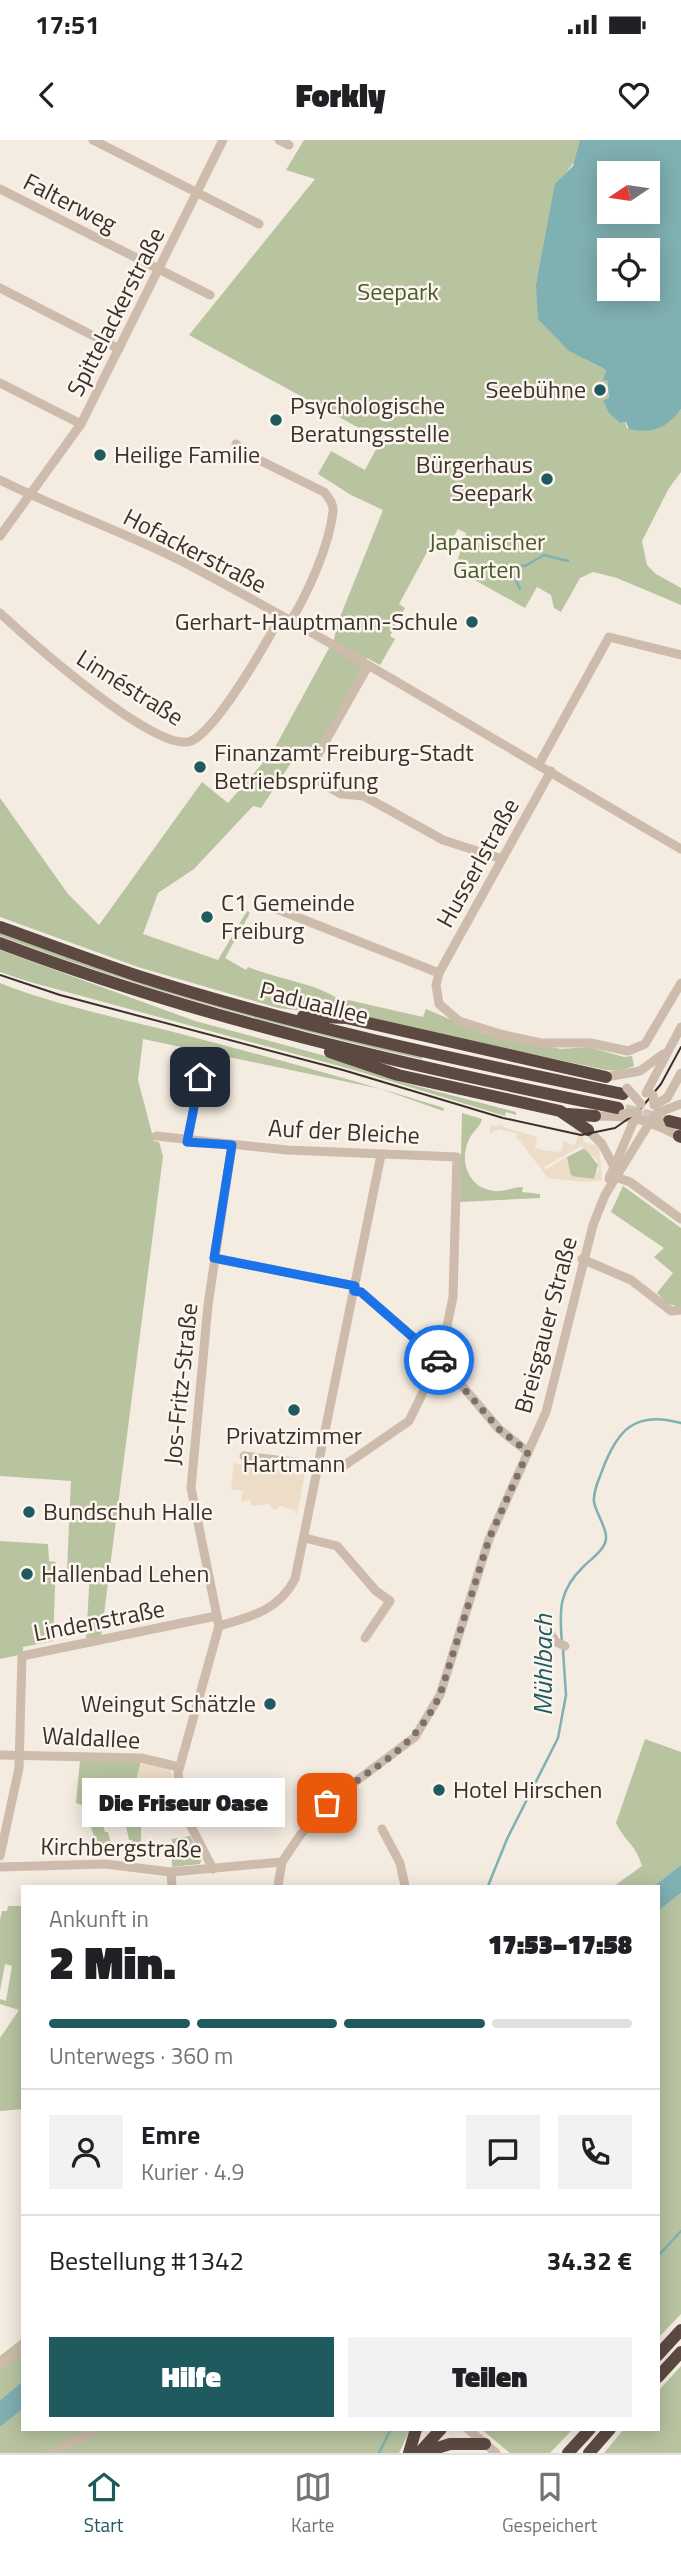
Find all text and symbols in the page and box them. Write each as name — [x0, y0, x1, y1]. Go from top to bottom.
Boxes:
text: 17:51 — [35, 5, 100, 44]
text: Forkly — [296, 71, 385, 119]
icon: back — [28, 76, 66, 114]
icon: heart — [615, 76, 653, 114]
north arrow — [597, 161, 660, 224]
map controls — [597, 161, 660, 301]
street label: Falterweg — [17, 163, 124, 241]
street label: Spittelackerstraße — [57, 221, 173, 402]
button: locate — [597, 238, 660, 301]
park label: Seepark — [357, 273, 439, 309]
place label: Seebühne — [485, 371, 586, 407]
marker: Seebühne — [592, 382, 608, 398]
place label: Psychologische Beratungsstelle — [290, 387, 450, 451]
marker: Psychologische Beratungsstelle — [268, 412, 284, 428]
place label: Heilige Familie — [114, 436, 260, 472]
place label: Bürgerhaus Seepark — [416, 446, 533, 510]
marker: Heilige Familie — [92, 447, 108, 463]
marker: Bürgerhaus Seepark — [539, 471, 555, 487]
street label: Hofackerstraße — [118, 499, 273, 602]
park label: Japanischer Garten — [429, 523, 545, 587]
place label: Gerhart-Hauptmann-Schule — [175, 603, 458, 639]
marker: Gerhart-Hauptmann-Schule — [464, 614, 480, 630]
street label: Linnéstraße — [70, 640, 191, 734]
place label: Finanzamt Freiburg-Stadt Betriebsprüfung — [214, 734, 474, 798]
marker: Finanzamt Freiburg-Stadt Betriebsprüfung — [192, 759, 208, 775]
street label: Husserlstraße — [427, 791, 528, 934]
place label: C1 Gemeinde Freiburg — [221, 884, 355, 948]
marker: C1 Gemeinde Freiburg — [199, 909, 215, 925]
street label: Paduaallee — [256, 971, 372, 1033]
pin — [170, 1047, 230, 1107]
icon: home — [181, 1058, 219, 1096]
street label: Auf der Bleiche — [267, 1109, 421, 1153]
street label: Breisgauer Straße — [504, 1232, 586, 1417]
street label: Jos-Fritz-Straße — [154, 1301, 206, 1467]
courier — [404, 1325, 474, 1395]
icon: car — [420, 1341, 458, 1379]
marker: Privatzimmer Hartmann — [286, 1402, 302, 1418]
place label: Privatzimmer Hartmann — [226, 1417, 362, 1481]
place label: Bundschuh Halle — [43, 1493, 213, 1529]
marker: Bundschuh Halle — [21, 1504, 37, 1520]
place label: Hallenbad Lehen — [41, 1555, 209, 1591]
marker: Hallenbad Lehen — [19, 1566, 35, 1582]
street label: Lindenstraße — [30, 1590, 168, 1650]
water label: Mühlbach — [523, 1613, 562, 1716]
place label: Weingut Schätzle — [81, 1685, 256, 1721]
marker: Weingut Schätzle — [262, 1696, 278, 1712]
street label: Waldallee — [41, 1716, 141, 1758]
place label: Hotel Hirschen — [453, 1771, 602, 1807]
pin — [297, 1773, 357, 1833]
callout: Die Friseur Oase — [82, 1778, 285, 1828]
marker: Hotel Hirschen — [431, 1782, 447, 1798]
icon: bag — [308, 1784, 346, 1822]
text: Die Friseur Oase — [99, 1785, 268, 1820]
street label: Kirchbergstraße — [40, 1828, 202, 1866]
text: Ankunft in — [49, 1901, 149, 1936]
text: 17:53–17:58 — [488, 1925, 632, 1964]
text: 2 Min. — [49, 1927, 176, 1997]
text: Unterwegs · 360 m — [49, 2038, 233, 2073]
button: person — [49, 2115, 123, 2189]
text: Emre — [141, 2115, 200, 2154]
button: chat — [466, 2115, 540, 2189]
button: phone — [558, 2115, 632, 2189]
text: Kurier · 4.9 — [141, 2154, 244, 2189]
text: Bestellung #1342 — [49, 2241, 244, 2280]
text: 34.32 € — [547, 2241, 632, 2280]
button: Hilfe — [49, 2337, 334, 2417]
button: Teilen — [348, 2337, 632, 2417]
tab: Start — [84, 2468, 123, 2539]
tab: Karte — [291, 2468, 334, 2539]
tab: Gespeichert — [502, 2468, 597, 2539]

